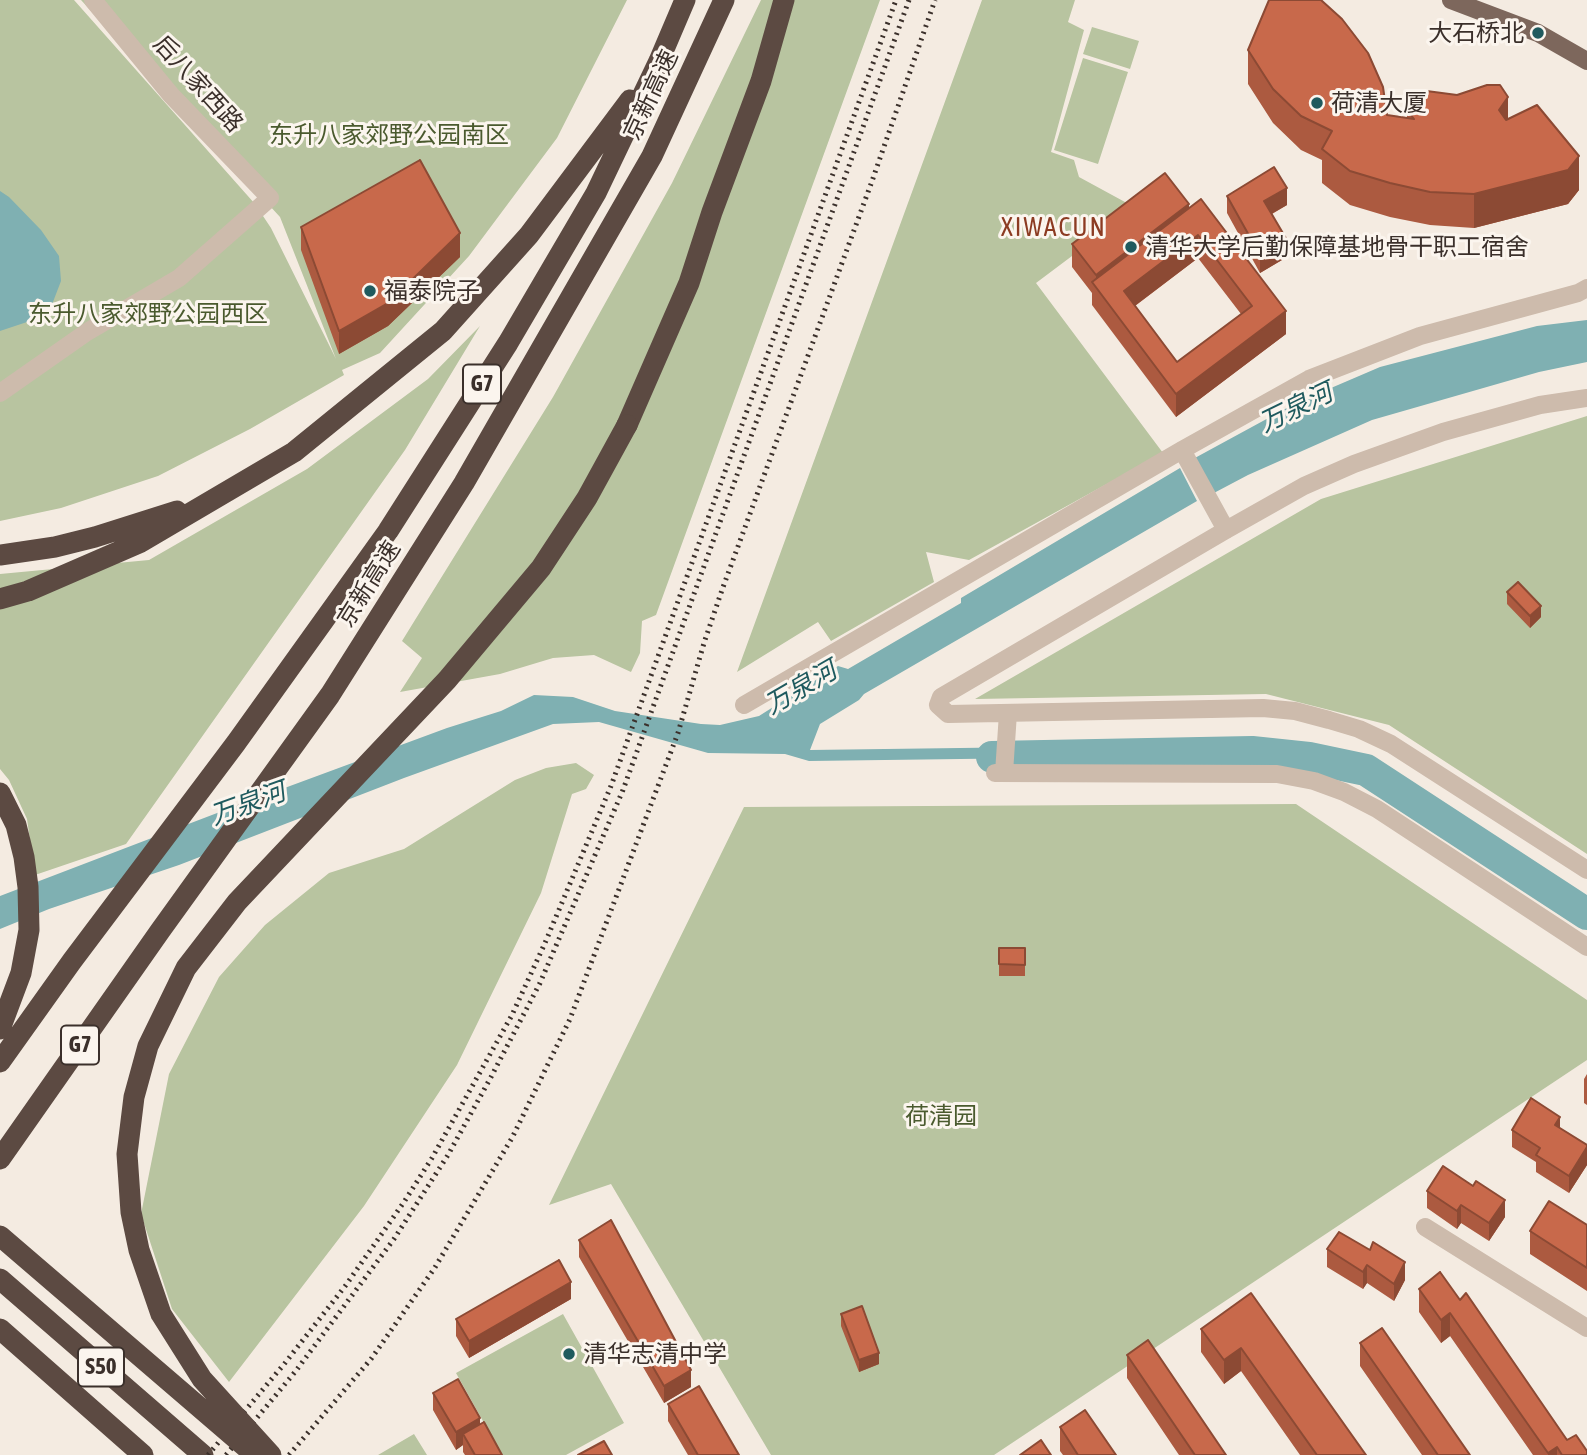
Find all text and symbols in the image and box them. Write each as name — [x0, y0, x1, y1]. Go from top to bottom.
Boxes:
place label: 大石桥北 — [1428, 19, 1524, 47]
marker: 大石桥北 — [1530, 25, 1546, 41]
street label: 后八家西路 — [147, 30, 249, 138]
street label: 京新高速 — [618, 45, 684, 145]
place label: 荷清大厦 — [1331, 89, 1427, 117]
marker: 荷清大厦 — [1309, 95, 1325, 111]
park label: 东升八家郊野公园南区 — [269, 121, 509, 149]
district label: XIWACUN — [1002, 212, 1106, 244]
place label: 清华大学后勤保障基地骨干职工宿舍 — [1145, 233, 1529, 261]
marker: 清华大学后勤保障基地骨干职工宿舍 — [1123, 239, 1139, 255]
place label: 福泰院子 — [384, 277, 480, 305]
marker: 福泰院子 — [362, 283, 378, 299]
park label: 东升八家郊野公园西区 — [28, 300, 268, 328]
road number: G7 — [463, 364, 501, 404]
water label: 万泉河 — [1254, 377, 1338, 439]
street label: 京新高速 — [331, 536, 407, 632]
water label: 万泉河 — [759, 655, 843, 721]
water label: 万泉河 — [206, 776, 290, 832]
road number: G7 — [61, 1026, 99, 1064]
park label: 荷清园 — [905, 1102, 977, 1130]
place label: 清华志清中学 — [583, 1340, 727, 1368]
marker: 清华志清中学 — [561, 1346, 577, 1362]
road number: S50 — [78, 1348, 124, 1386]

